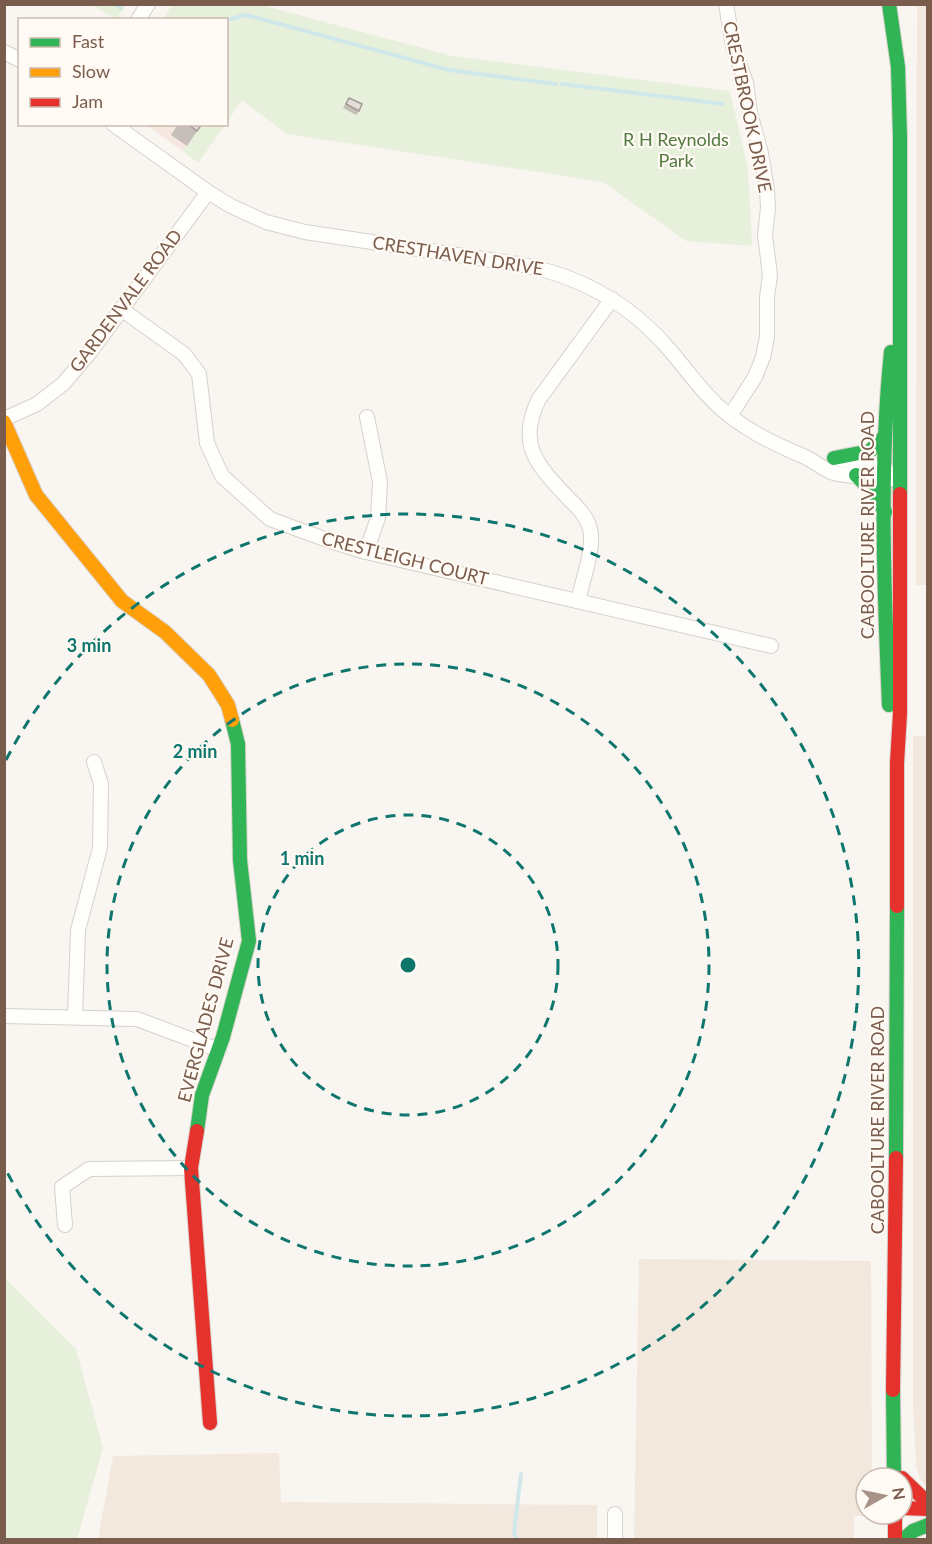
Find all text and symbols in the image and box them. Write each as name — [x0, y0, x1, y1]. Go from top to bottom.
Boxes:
legend — [18, 18, 228, 126]
street label: CRESTBROOK DRIVE — [719, 19, 777, 195]
text: Fast — [72, 30, 105, 52]
text: Slow — [72, 60, 110, 82]
text: Jam — [72, 90, 103, 112]
park label: R H Reynolds Park — [623, 128, 729, 171]
street label: GARDENVALE ROAD — [64, 225, 186, 376]
street label: CRESTHAVEN DRIVE — [371, 231, 545, 279]
street label: CABOOLTURE RIVER ROAD — [856, 411, 878, 639]
street label: CRESTLEIGH COURT — [320, 527, 491, 589]
text: 3 min — [67, 634, 111, 656]
text: 2 min — [173, 740, 217, 762]
text: 1 min — [280, 847, 324, 869]
street label: EVERGLADES DRIVE — [172, 935, 238, 1105]
centre of rings — [398, 955, 418, 975]
street label: CABOOLTURE RIVER ROAD — [866, 1006, 888, 1234]
north arrow — [854, 1466, 914, 1526]
text: N — [889, 1486, 910, 1501]

